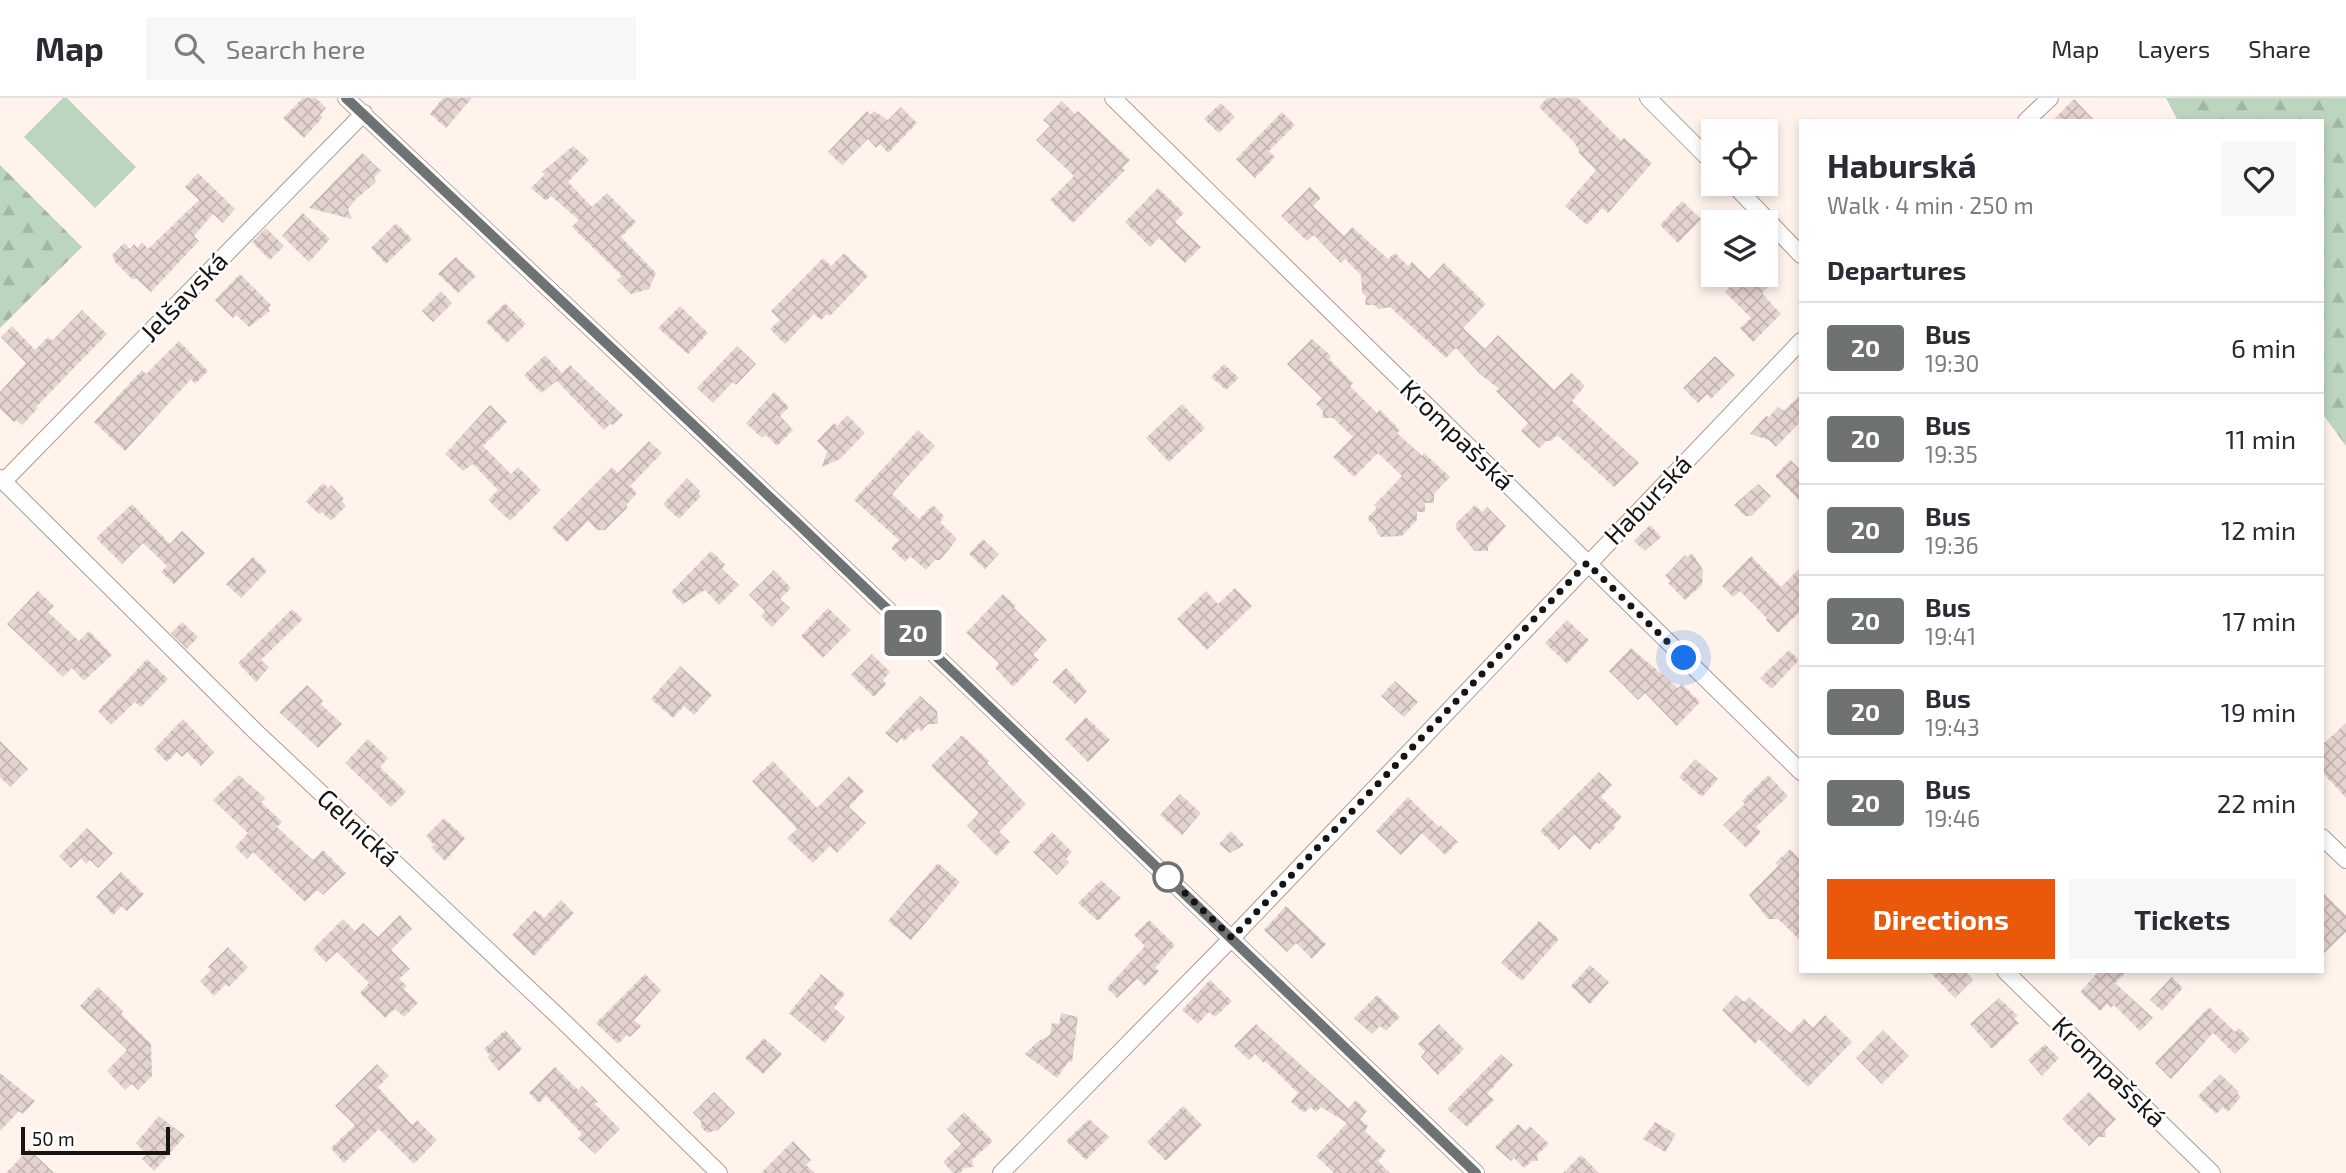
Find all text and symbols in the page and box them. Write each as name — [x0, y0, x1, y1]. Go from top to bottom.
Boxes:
search box — [146, 17, 636, 80]
text: Map — [35, 28, 104, 68]
icon: search — [170, 29, 208, 67]
text: Search here — [226, 33, 365, 64]
text: Map — [2051, 34, 2099, 63]
text: Layers — [2137, 34, 2210, 63]
text: Share — [2248, 34, 2311, 63]
map controls — [1701, 119, 1778, 287]
button: locate — [1701, 119, 1778, 196]
button: heart — [2222, 142, 2296, 216]
text: Haburská — [1827, 145, 1977, 185]
text: Walk · 4 min · 250 m — [1827, 191, 2034, 219]
button: layers — [1701, 210, 1778, 287]
street label: Jelšavská — [133, 245, 233, 347]
text: Departures — [1827, 254, 1966, 285]
text: Bus — [1925, 318, 1971, 349]
text: 6 min — [2231, 332, 2296, 363]
text: 20 — [1851, 333, 1880, 362]
text: 19:30 — [1925, 349, 1979, 377]
street label: Krompašská — [1395, 372, 1521, 496]
text: Bus — [1925, 409, 1971, 440]
text: 11 min — [2225, 423, 2296, 454]
text: 20 — [1851, 424, 1880, 453]
text: 19:35 — [1925, 440, 1978, 468]
street label: Haburská — [1597, 448, 1697, 550]
text: Bus — [1925, 500, 1971, 531]
text: 12 min — [2221, 514, 2296, 545]
text: 20 — [1851, 515, 1880, 544]
text: 19:36 — [1925, 531, 1979, 559]
text: Bus — [1925, 591, 1971, 622]
text: 17 min — [2222, 605, 2296, 636]
text: 20 — [1851, 606, 1880, 635]
line badge: 20 — [881, 610, 944, 656]
text: 20 — [898, 618, 928, 647]
text: 19:41 — [1925, 622, 1976, 650]
your location — [1666, 640, 1701, 675]
text: Bus — [1925, 682, 1971, 713]
text: 19 min — [2221, 696, 2296, 727]
text: 20 — [1851, 697, 1880, 726]
text: 19:43 — [1925, 713, 1980, 741]
text: Bus — [1925, 773, 1971, 804]
street label: Gelnická — [312, 782, 406, 872]
text: 22 min — [2217, 787, 2296, 818]
text: 20 — [1851, 788, 1880, 817]
text: 19:46 — [1925, 804, 1980, 832]
unlabelled marker — [1153, 862, 1183, 892]
button: Directions — [1827, 879, 2055, 959]
button: Tickets — [2069, 879, 2296, 959]
street label: Krompašská — [2047, 1009, 2173, 1133]
scale bar — [21, 1124, 170, 1156]
text: 50 m — [32, 1127, 75, 1150]

